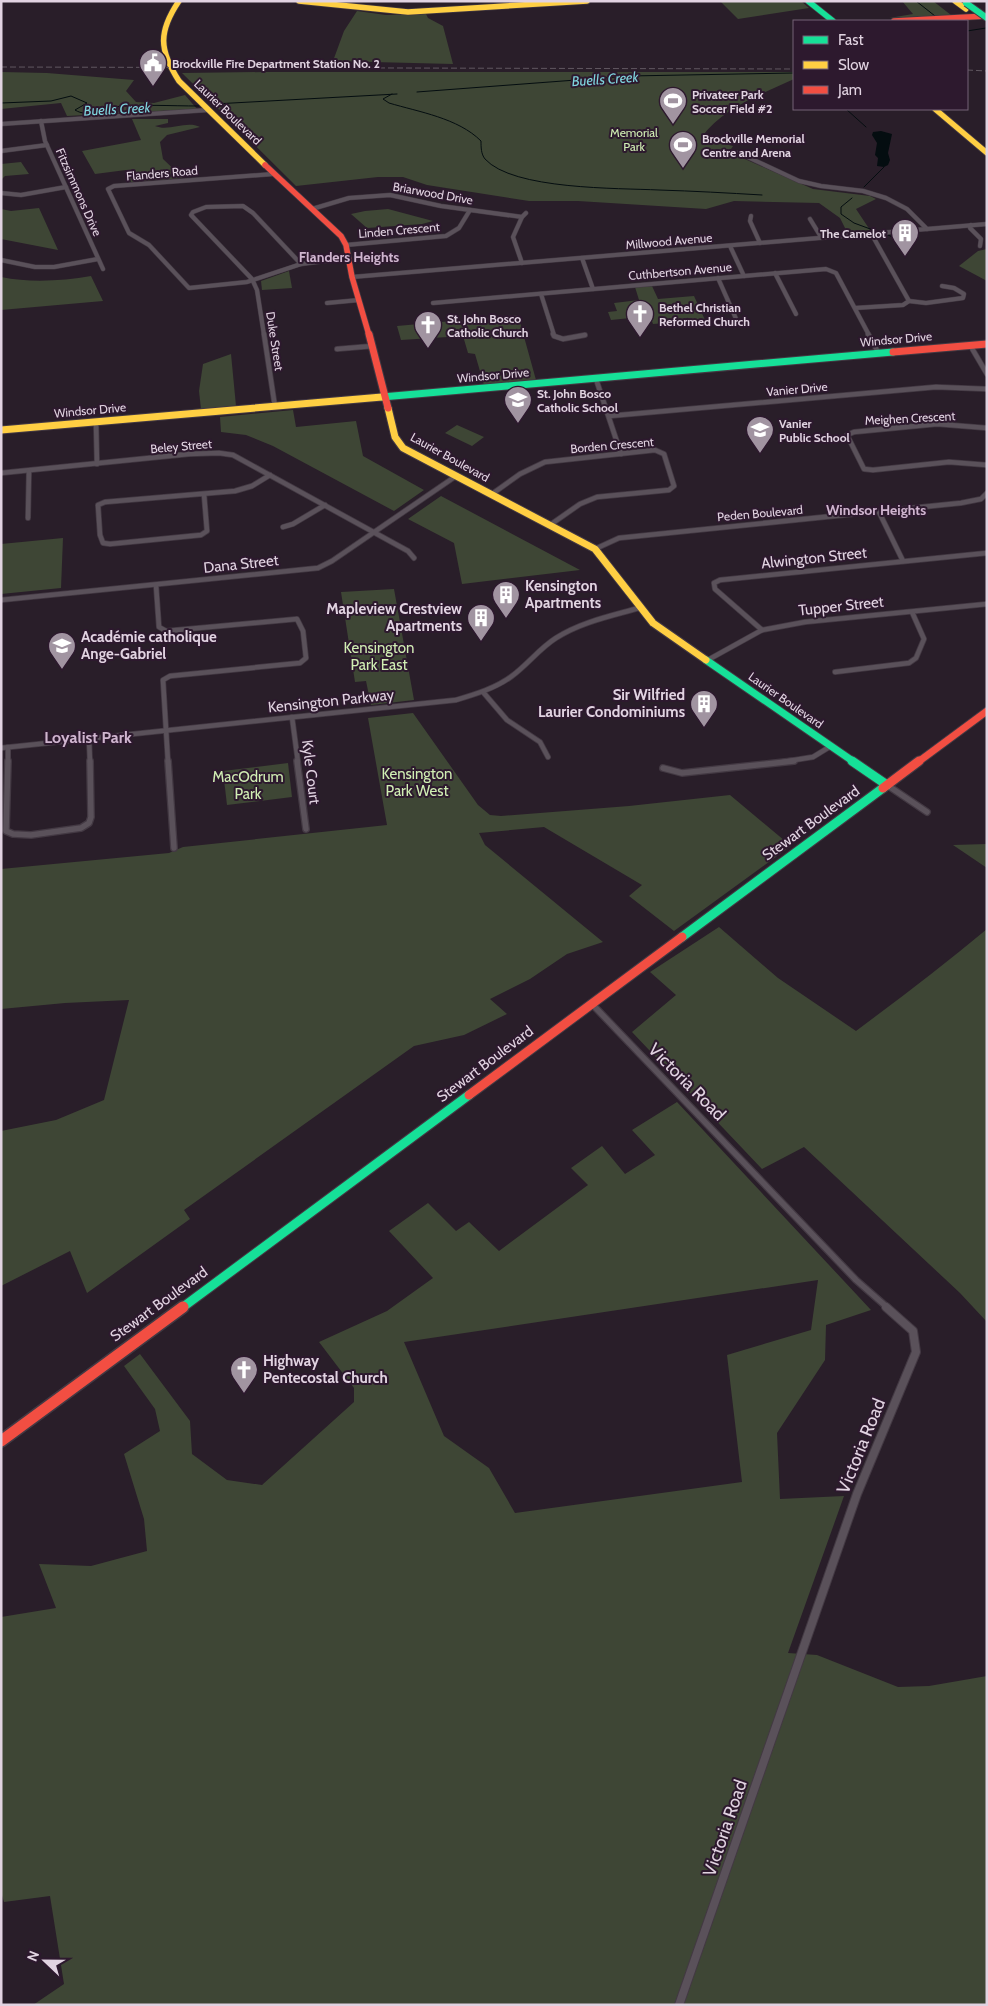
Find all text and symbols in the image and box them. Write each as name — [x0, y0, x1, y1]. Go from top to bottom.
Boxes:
legend — [793, 20, 968, 110]
text: Fast — [838, 31, 863, 49]
public building icon: Brockville Fire Department Station No. 2 — [138, 48, 168, 87]
place label: Brockville Fire Department Station No. 2 — [172, 56, 380, 71]
text: Slow — [838, 56, 869, 74]
water label: Buells Creek — [571, 68, 640, 90]
street label: Laurier Boulevard — [191, 76, 265, 148]
text: Jam — [837, 81, 862, 99]
sports icon: Privateer Park Soccer Field #2 — [658, 86, 688, 125]
place label: Privateer Park Soccer Field #2 — [692, 87, 772, 116]
water label: Buells Creek — [83, 98, 152, 120]
park label: Memorial Park — [610, 125, 658, 154]
sports icon: Brockville Memorial Centre and Arena — [668, 130, 698, 169]
place label: Brockville Memorial Centre and Arena — [702, 131, 805, 160]
street label: Fitzsimmons Drive — [53, 146, 105, 238]
street label: Flanders Road — [126, 162, 198, 184]
street label: Briarwood Drive — [392, 179, 474, 207]
building icon: The Camelot — [890, 218, 920, 257]
street label: Linden Crescent — [358, 219, 440, 241]
place label: The Camelot — [820, 226, 886, 241]
street label: Millwood Avenue — [625, 230, 713, 252]
district label: Flanders Heights — [299, 248, 399, 266]
street label: Cuthbertson Avenue — [628, 259, 732, 283]
church icon: Bethel Christian Reformed Church — [625, 299, 655, 338]
place label: Bethel Christian Reformed Church — [659, 300, 750, 329]
street label: Duke Street — [263, 310, 287, 372]
church icon: St. John Bosco Catholic Church — [413, 310, 443, 349]
place label: St. John Bosco Catholic Church — [447, 311, 528, 340]
street label: Windsor Drive — [859, 328, 933, 350]
street label: Windsor Drive — [456, 364, 530, 386]
street label: Vanier Drive — [766, 379, 828, 399]
school or university icon: St. John Bosco Catholic School — [503, 385, 533, 424]
place label: St. John Bosco Catholic School — [537, 386, 618, 415]
street label: Windsor Drive — [53, 399, 127, 421]
street label: Meighen Crescent — [864, 408, 956, 428]
school or university icon: Vanier Public School — [745, 415, 775, 454]
place label: Vanier Public School — [779, 416, 850, 445]
street label: Laurier Boulevard — [408, 429, 492, 485]
street label: Borden Crescent — [570, 434, 654, 456]
street label: Beley Street — [150, 436, 212, 456]
district label: Windsor Heights — [826, 501, 926, 519]
street label: Peden Boulevard — [717, 502, 803, 524]
street label: Alwington Street — [760, 544, 868, 572]
street label: Dana Street — [203, 551, 279, 577]
place label: Kensington Apartments — [525, 577, 601, 612]
building icon: Kensington Apartments — [491, 580, 521, 619]
street label: Tupper Street — [797, 593, 885, 619]
place label: Mapleview Crestview Apartments — [326, 600, 462, 635]
building icon: Mapleview Crestview Apartments — [466, 603, 496, 642]
place label: Académie catholique Ange-Gabriel — [81, 628, 217, 663]
school or university icon: Académie catholique Ange-Gabriel — [47, 631, 77, 670]
park label: Kensington Park East — [344, 639, 414, 674]
street label: Laurier Boulevard — [746, 669, 826, 731]
street label: Kensington Parkway — [267, 685, 395, 717]
place label: Sir Wilfried Laurier Condominiums — [538, 686, 685, 721]
building icon: Sir Wilfried Laurier Condominiums — [689, 689, 719, 728]
district label: Loyalist Park — [44, 728, 132, 747]
street label: Kyle Court — [298, 739, 324, 805]
park label: Kensington Park West — [382, 765, 452, 800]
park label: MacOdrum Park — [212, 768, 284, 803]
street label: Stewart Boulevard — [759, 782, 863, 864]
street label: Stewart Boulevard — [433, 1022, 537, 1106]
street label: Victoria Road — [644, 1039, 730, 1125]
street label: Stewart Boulevard — [107, 1263, 211, 1345]
place label: Highway Pentecostal Church — [263, 1352, 388, 1387]
church icon: Highway Pentecostal Church — [229, 1355, 259, 1394]
street label: Victoria Road — [832, 1395, 890, 1497]
street label: Victoria Road — [698, 1777, 752, 1879]
north arrow — [20, 1936, 70, 1986]
text: N — [23, 1948, 43, 1964]

